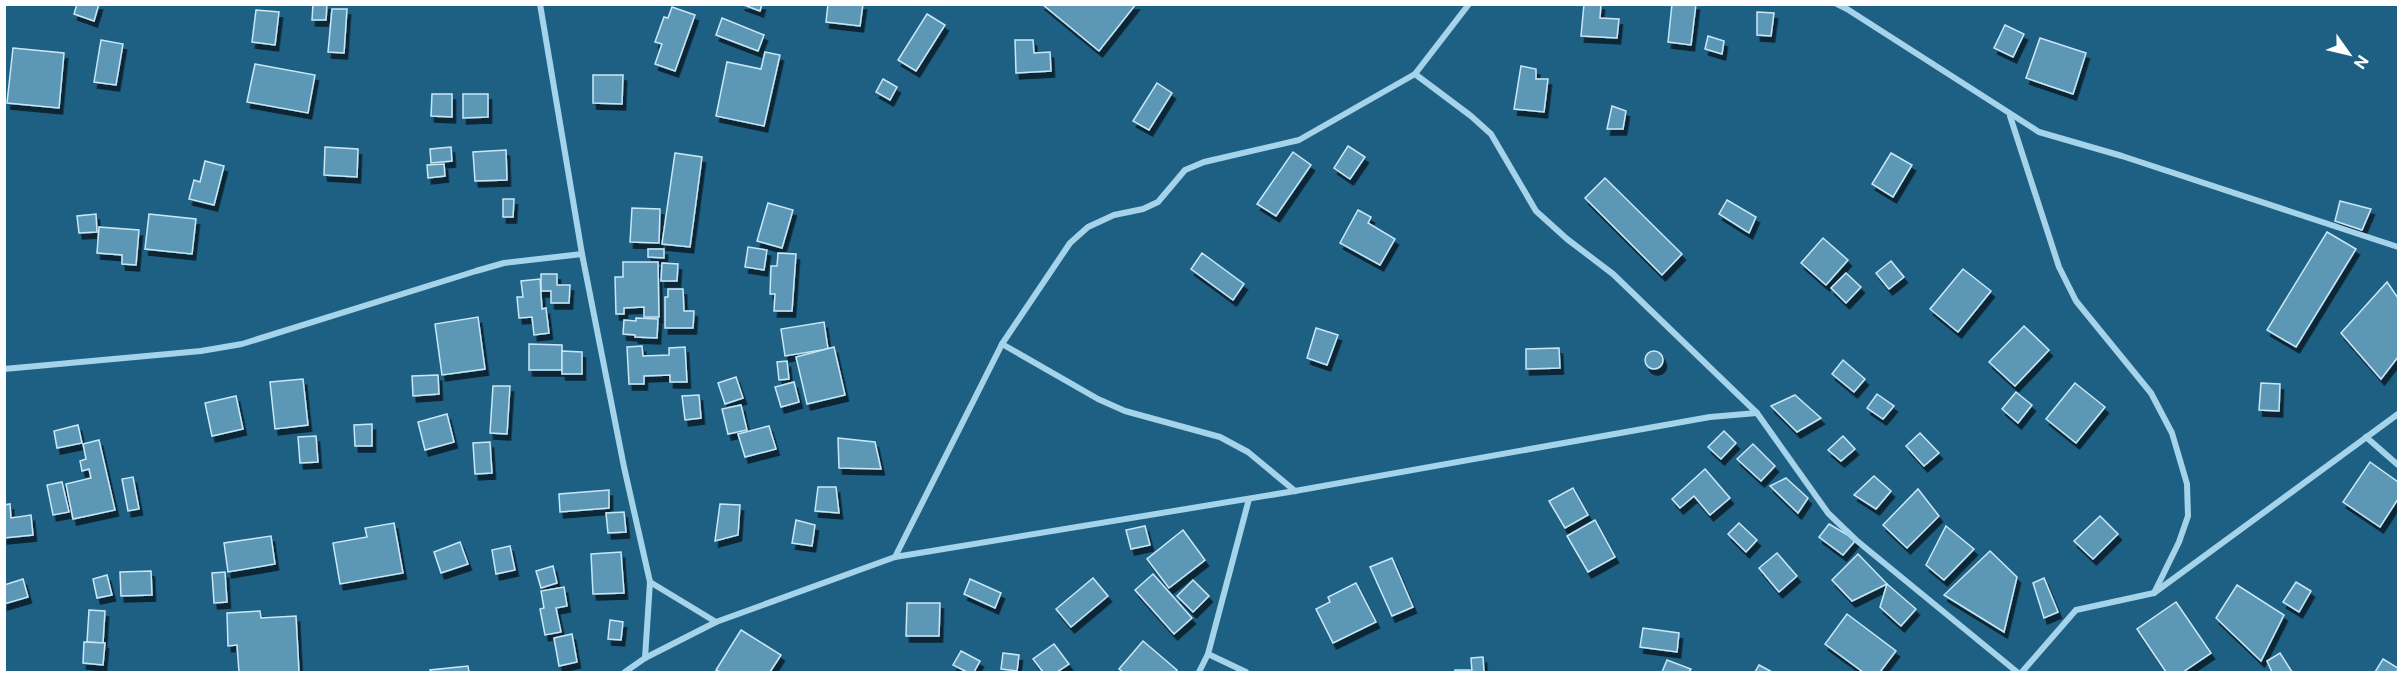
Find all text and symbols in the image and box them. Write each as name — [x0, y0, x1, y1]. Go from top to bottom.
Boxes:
north arrow — [2319, 24, 2379, 84]
text: N — [2350, 52, 2372, 73]

